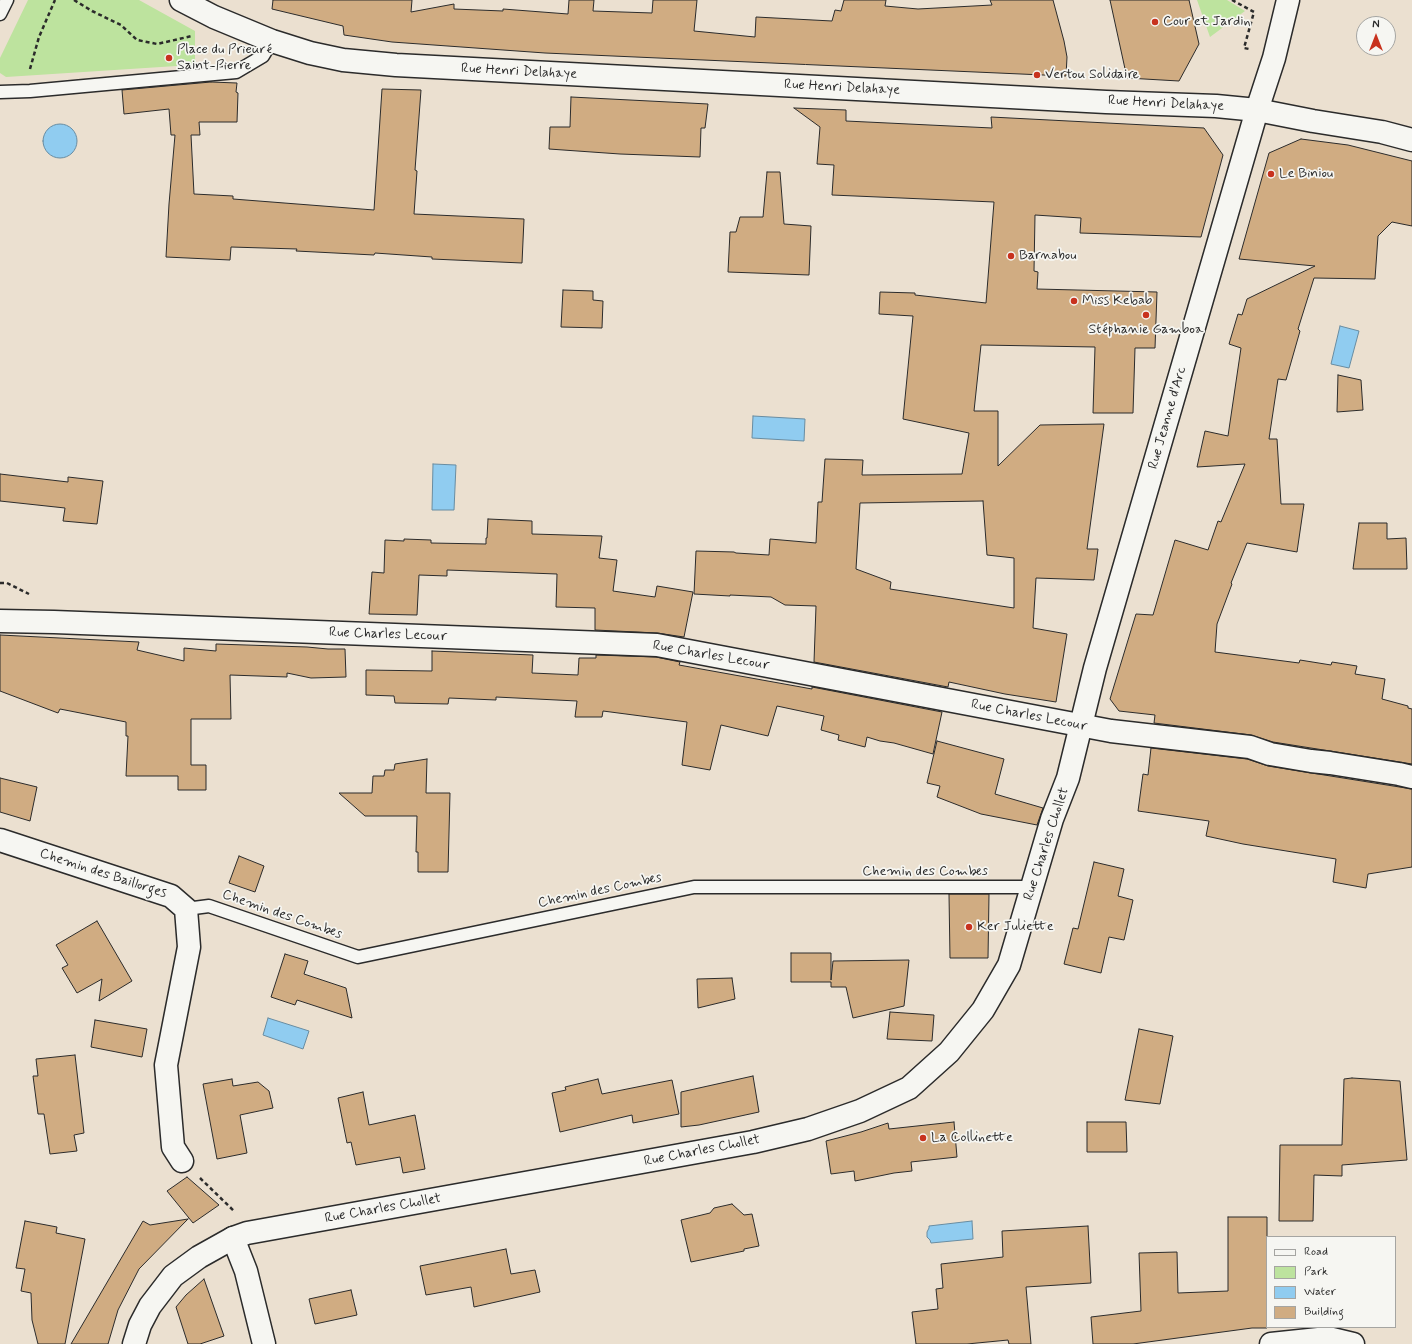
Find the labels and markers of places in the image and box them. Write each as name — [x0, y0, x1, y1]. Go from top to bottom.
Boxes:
place label: Cour et Jardin — [1163, 14, 1251, 30]
marker: Cour et Jardin — [1150, 17, 1160, 27]
place label: Place du Prieuré Saint-Pierre — [177, 42, 272, 74]
marker: Place du Prieuré Saint-Pierre — [164, 53, 174, 63]
place label: Vertou Solidaire — [1045, 67, 1139, 83]
marker: Vertou Solidaire — [1032, 70, 1042, 80]
place label: Le Biniou — [1279, 166, 1333, 182]
marker: Le Biniou — [1266, 169, 1276, 179]
place label: Barnabou — [1019, 248, 1076, 264]
marker: Barnabou — [1006, 251, 1016, 261]
place label: Miss Kebab — [1082, 293, 1152, 309]
marker: Miss Kebab — [1069, 296, 1079, 306]
marker: Stéphanie Gamboa — [1141, 310, 1151, 320]
place label: Stéphanie Gamboa — [1089, 322, 1203, 338]
place label: Ker Juliette — [977, 919, 1054, 935]
marker: Ker Juliette — [964, 922, 974, 932]
place label: La Collinette — [931, 1130, 1013, 1146]
marker: La Collinette — [918, 1133, 928, 1143]

